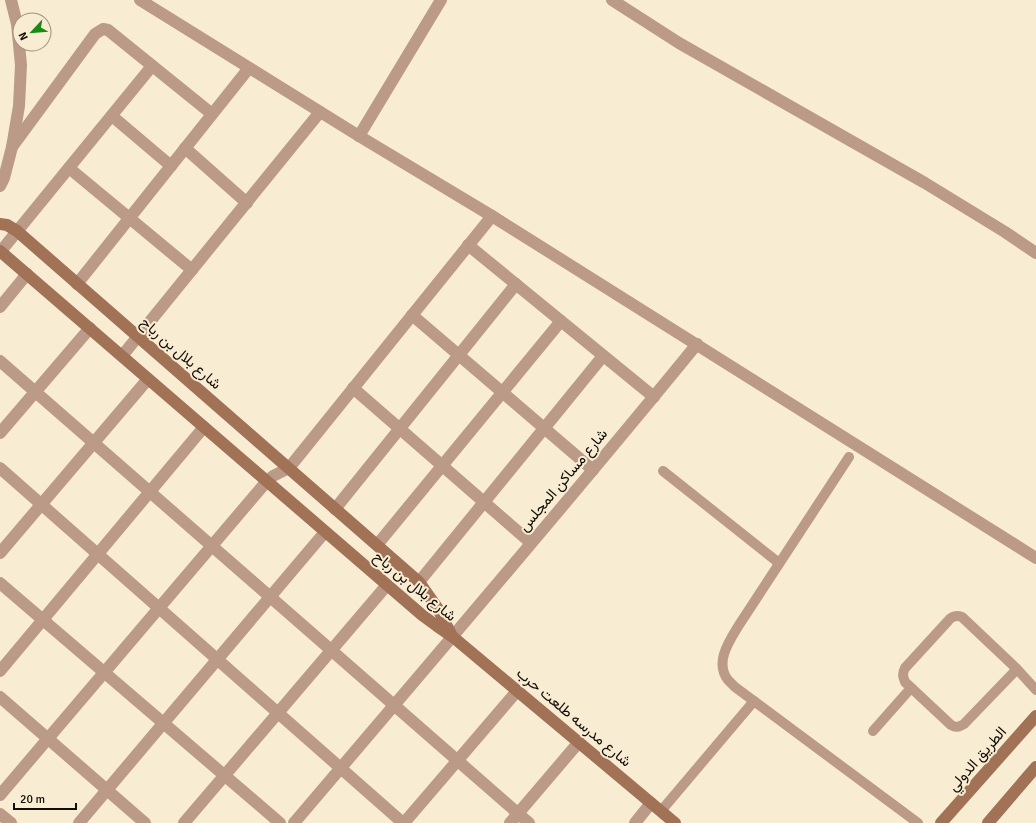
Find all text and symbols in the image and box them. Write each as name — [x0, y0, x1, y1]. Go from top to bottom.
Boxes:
north arrow — [12, 12, 52, 52]
text: N — [16, 30, 31, 42]
street label: شارع بلال بن رباح — [135, 313, 225, 395]
street label: شارع مساكن المجلس — [515, 425, 613, 536]
street label: شارع بلال بن رباح — [369, 547, 460, 627]
street label: شارع مدرسه طلعت حرب — [512, 664, 635, 772]
street label: الطريق الدولي — [944, 723, 1013, 798]
scale bar — [14, 785, 76, 811]
text: 20 m — [20, 792, 45, 807]

